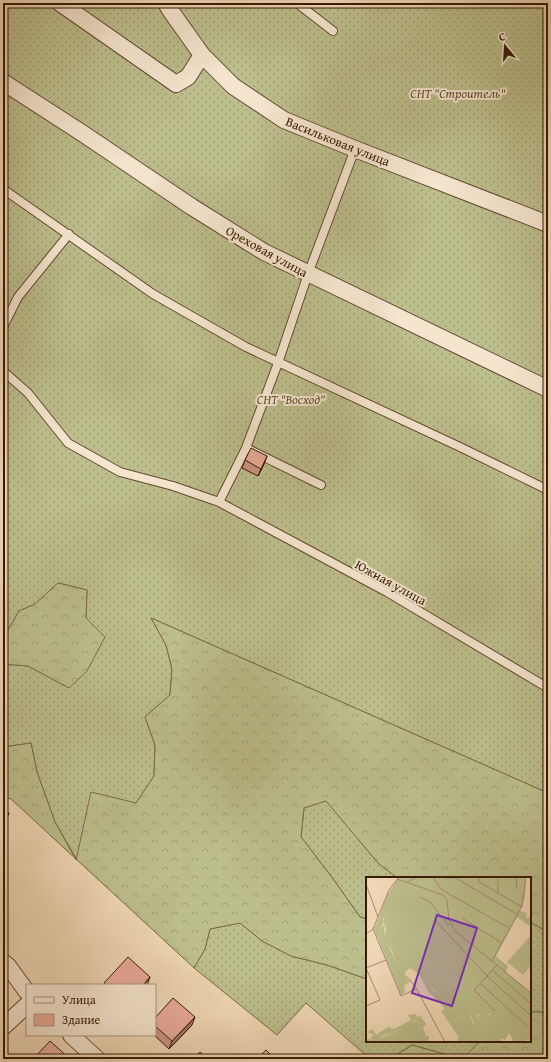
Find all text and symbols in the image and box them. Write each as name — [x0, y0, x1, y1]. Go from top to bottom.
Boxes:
north arrow — [485, 26, 525, 66]
text: С — [496, 28, 507, 45]
park label: СНТ "Строитель" — [410, 84, 506, 103]
street label: Васильковая улица — [283, 112, 394, 171]
street label: Ореховая улица — [222, 221, 312, 282]
park label: СНТ "Восход" — [257, 390, 325, 409]
street label: Южная улица — [352, 555, 431, 610]
inset map — [366, 877, 531, 1042]
legend — [26, 984, 156, 1036]
text: Улица — [62, 991, 96, 1008]
text: Здание — [62, 1011, 101, 1028]

